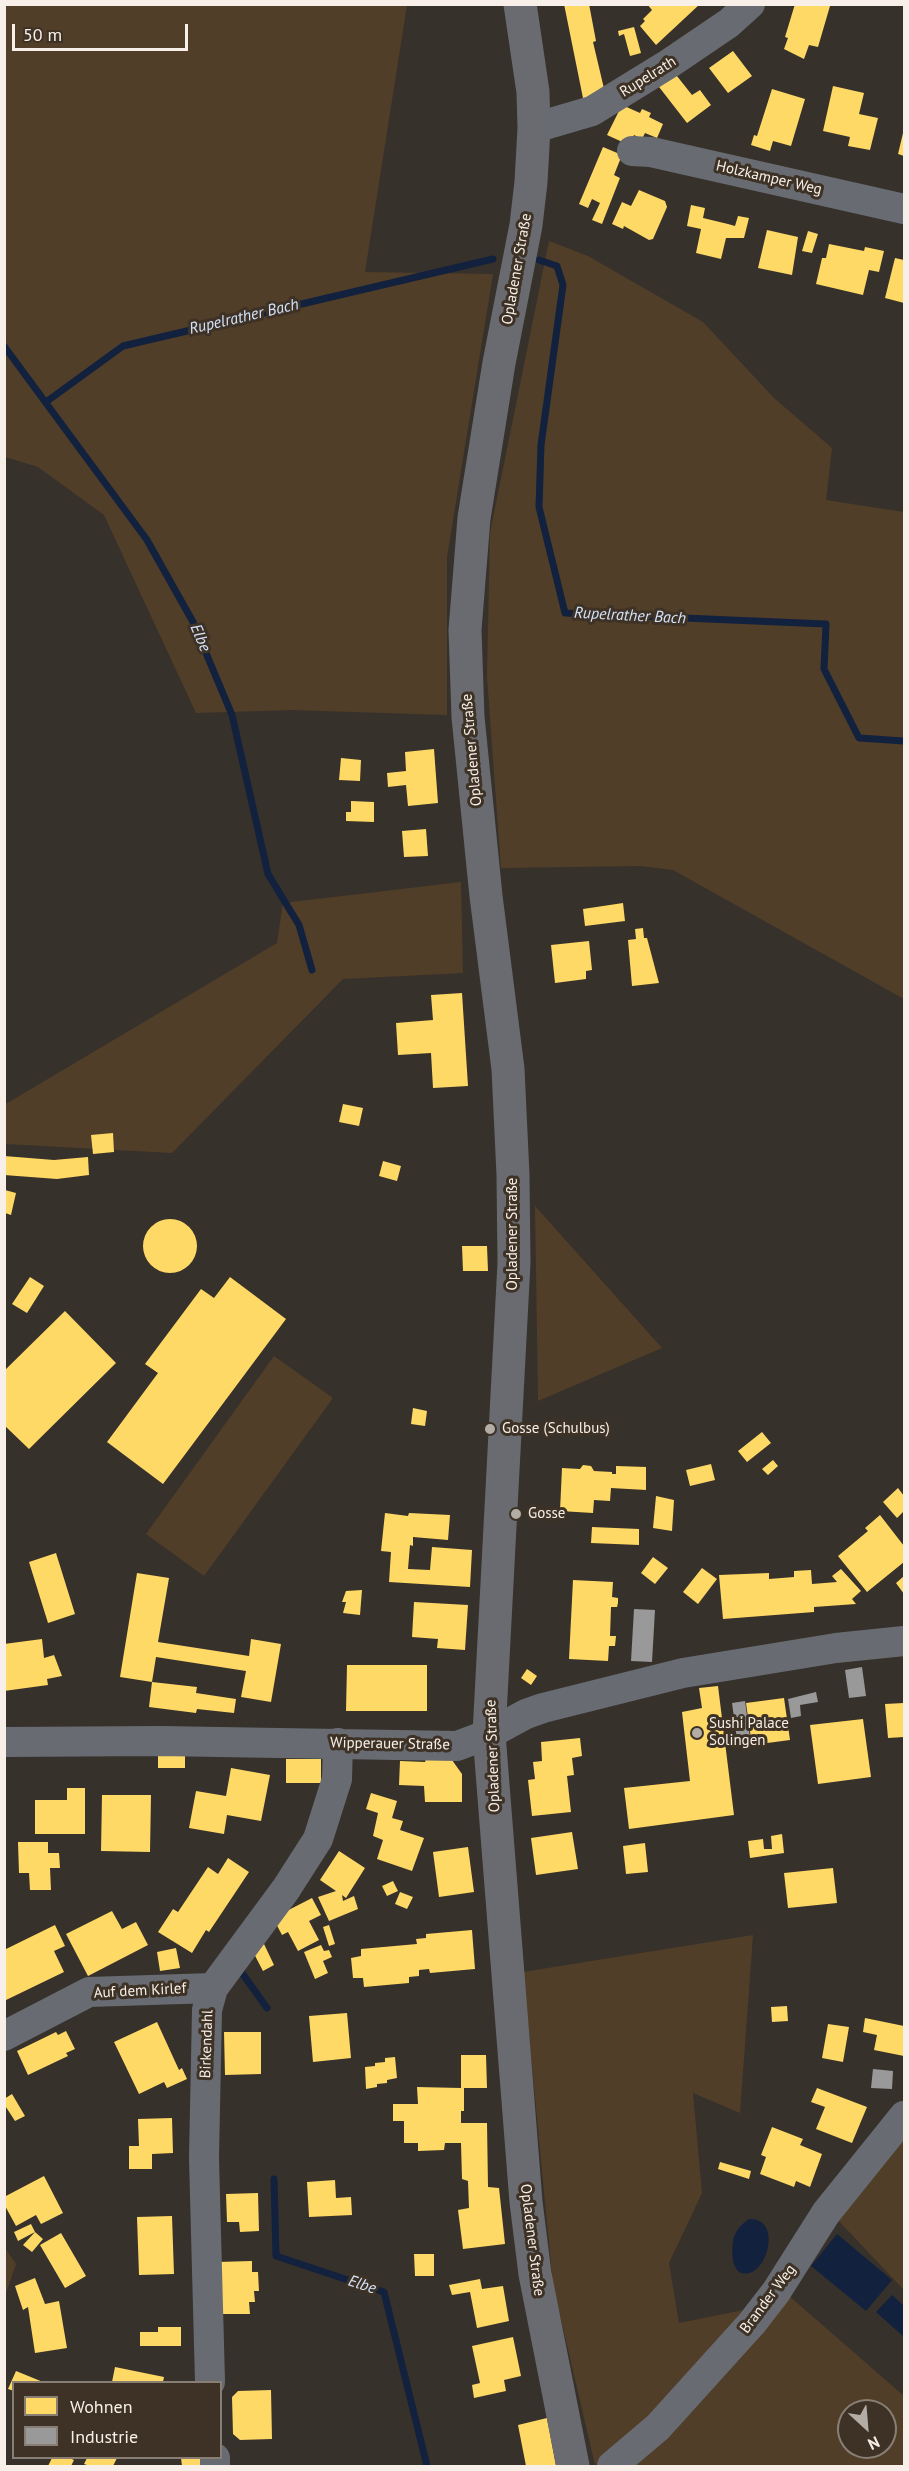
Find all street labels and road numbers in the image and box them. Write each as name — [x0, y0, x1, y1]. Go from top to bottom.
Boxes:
street label: Rupelrath — [617, 53, 679, 101]
street label: Holzkamper Weg — [714, 157, 824, 199]
street label: Opladener Straße — [498, 212, 536, 326]
street label: Opladener Straße — [458, 693, 486, 807]
street label: Opladener Straße — [504, 1178, 522, 1290]
street label: Opladener Straße — [482, 1699, 504, 1813]
street label: Wipperauer Straße — [330, 1734, 450, 1754]
street label: Auf dem Kirlef — [93, 1980, 187, 2002]
street label: Birkendahl — [197, 2009, 217, 2079]
street label: Opladener Straße — [516, 2183, 548, 2297]
street label: Brander Weg — [736, 2261, 800, 2337]

